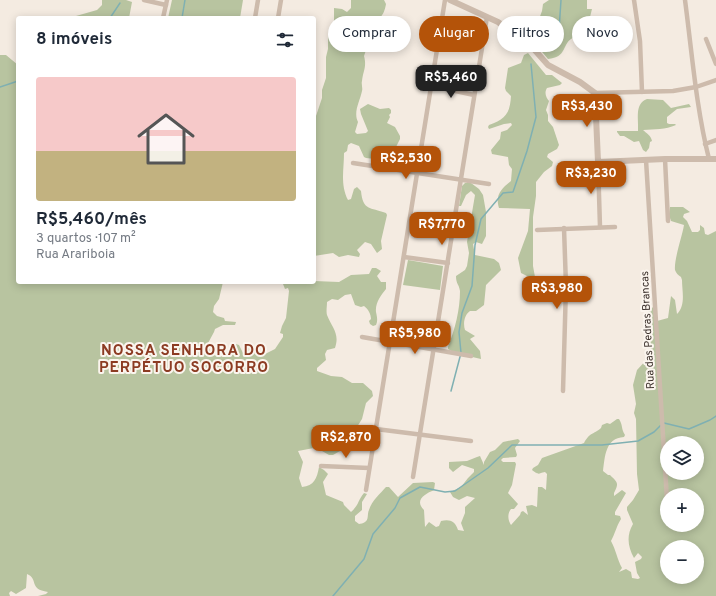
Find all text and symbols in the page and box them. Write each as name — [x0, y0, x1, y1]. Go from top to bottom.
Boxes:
chip: Comprar — [328, 16, 411, 52]
chip: Alugar — [419, 16, 489, 52]
chip: Filtros — [497, 16, 564, 52]
chip: Novo — [572, 16, 633, 52]
text: 8 imóveis — [36, 29, 112, 51]
icon: filters — [274, 29, 296, 51]
pin: R$5,460 — [414, 65, 488, 99]
text: R$5,460 — [425, 70, 477, 86]
pin: R$3,430 — [550, 94, 624, 128]
text: R$3,430 — [561, 99, 613, 115]
icon: home — [130, 103, 202, 175]
pin: R$2,530 — [369, 146, 443, 180]
text: R$2,530 — [380, 151, 432, 167]
pin: R$3,230 — [554, 161, 628, 195]
text: R$3,230 — [565, 166, 617, 182]
text: R$5,460/mês — [36, 209, 147, 231]
pin: R$7,770 — [405, 212, 479, 246]
text: R$7,770 — [418, 217, 466, 233]
text: 3 quartos · 107 m² — [36, 231, 136, 247]
text: Rua Arariboia — [36, 247, 115, 263]
street label: Rua das Pedras Brancas — [638, 271, 658, 389]
pin: R$3,980 — [520, 276, 594, 310]
text: R$3,980 — [531, 281, 583, 297]
pin: R$5,980 — [378, 321, 452, 355]
text: R$5,980 — [389, 326, 441, 342]
district label: NOSSA SENHORA DO PERPÉTUO SOCORRO — [99, 342, 269, 378]
pin: R$2,870 — [309, 425, 383, 459]
text: R$2,870 — [320, 430, 372, 446]
map controls — [660, 436, 704, 584]
button: layers — [660, 436, 704, 480]
button: + — [660, 488, 704, 532]
button: − — [660, 540, 704, 584]

